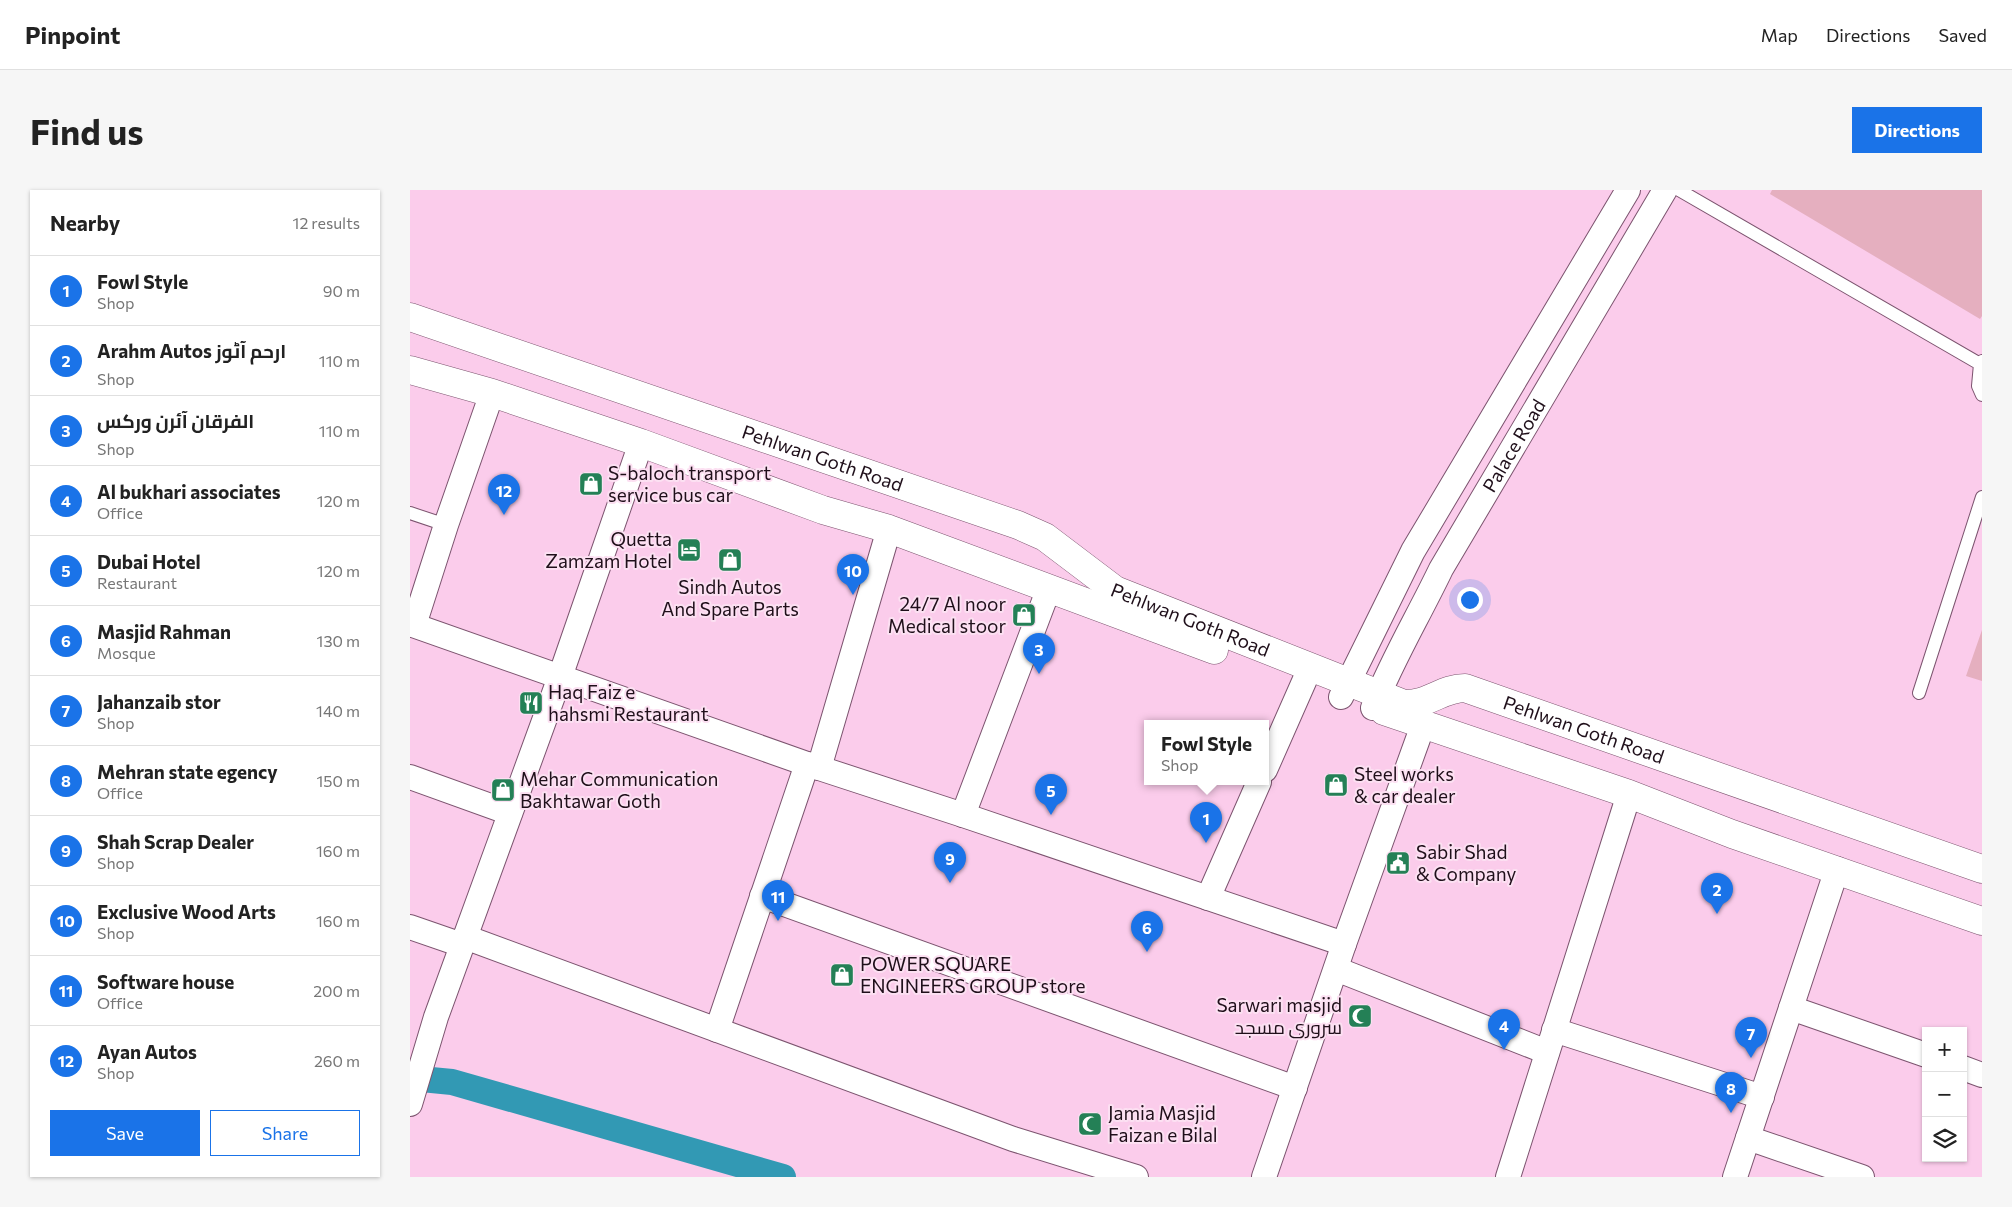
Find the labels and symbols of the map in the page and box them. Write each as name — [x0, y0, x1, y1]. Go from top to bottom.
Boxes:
street label: Palace Road — [1477, 395, 1550, 496]
street label: Pehlwan Goth Road — [739, 419, 906, 496]
place label: S-baloch transport service bus car — [608, 461, 771, 506]
shop icon: S-baloch transport service bus car — [578, 471, 604, 497]
pin: 12 — [488, 474, 520, 515]
place label: Quetta Zamzam Hotel — [545, 527, 672, 572]
hotel icon: Quetta Zamzam Hotel — [676, 537, 702, 563]
shop icon: Sindh Autos And Spare Parts — [717, 547, 743, 573]
pin: 10 — [837, 554, 869, 595]
place label: Sindh Autos And Spare Parts — [661, 575, 799, 620]
street label: Pehlwan Goth Road — [1108, 578, 1273, 661]
your location — [1457, 587, 1483, 613]
place label: 24/7 Al noor Medical stoor — [888, 592, 1006, 637]
shop icon: 24/7 Al noor Medical stoor — [1011, 602, 1037, 628]
pin: 3 — [1023, 633, 1055, 674]
place label: Haq Faiz e hahsmi Restaurant — [548, 680, 709, 725]
restaurant icon: Haq Faiz e hahsmi Restaurant — [518, 690, 544, 716]
street label: Pehlwan Goth Road — [1500, 690, 1667, 768]
place label: Steel works & car dealer — [1354, 762, 1456, 807]
place label: Mehar Communication Bakhtawar Goth — [520, 767, 718, 812]
shop icon: Steel works & car dealer — [1323, 772, 1349, 798]
pin: 5 — [1035, 774, 1067, 815]
shop icon: Mehar Communication Bakhtawar Goth — [490, 777, 516, 803]
pin: 1 — [1190, 802, 1222, 843]
place label: Sabir Shad & Company — [1416, 840, 1516, 885]
pin: 9 — [934, 842, 966, 883]
public building icon: Sabir Shad & Company — [1385, 850, 1411, 876]
pin: 2 — [1701, 873, 1733, 914]
pin: 11 — [762, 880, 794, 921]
pin: 6 — [1131, 911, 1163, 952]
place label: POWER SQUARE ENGINEERS GROUP store — [860, 952, 1085, 997]
shop icon: POWER SQUARE ENGINEERS GROUP store — [829, 962, 855, 988]
place label: Sarwari masjid سروری مسجد — [1216, 993, 1342, 1039]
mosque icon: Sarwari masjid سروری مسجد — [1347, 1003, 1373, 1029]
pin: 4 — [1488, 1009, 1520, 1050]
pin: 7 — [1735, 1017, 1767, 1058]
pin: 8 — [1715, 1072, 1747, 1113]
place label: Jamia Masjid Faizan e Bilal — [1108, 1101, 1218, 1146]
mosque icon: Jamia Masjid Faizan e Bilal — [1077, 1111, 1103, 1137]

